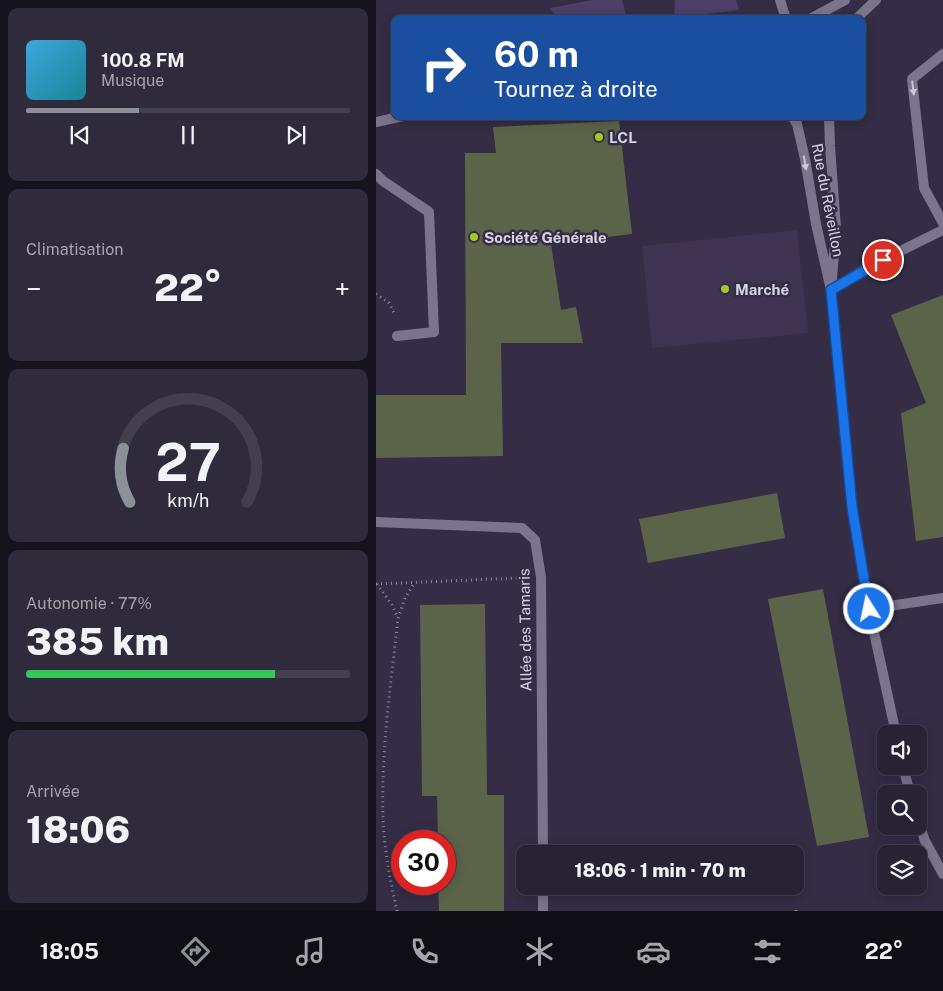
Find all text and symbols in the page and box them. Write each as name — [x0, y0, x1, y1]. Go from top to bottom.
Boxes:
text: 60 m — [494, 34, 579, 75]
icon: right — [411, 35, 476, 100]
text: 100.8 FM — [101, 49, 185, 71]
text: Musique — [101, 71, 164, 90]
text: Tournez à droite — [494, 76, 658, 102]
one-way arrow — [909, 80, 917, 96]
icon: previous — [66, 121, 94, 149]
icon: pause — [174, 121, 202, 149]
icon: next — [282, 121, 310, 149]
place label: LCL — [609, 129, 637, 146]
marker: LCL — [593, 131, 605, 143]
street label: Rue du Réveillon — [809, 142, 847, 258]
one-way arrow — [802, 155, 810, 171]
place label: Société Générale — [484, 229, 607, 246]
marker: Société Générale — [468, 231, 480, 243]
pin — [862, 239, 904, 281]
text: Climatisation — [26, 240, 123, 259]
icon: arrive — [869, 246, 897, 274]
text: 22° — [154, 265, 222, 310]
text: − — [26, 272, 42, 305]
text: + — [334, 272, 350, 305]
place label: Marché — [735, 281, 789, 298]
marker: Marché — [719, 283, 731, 295]
text: 27 — [155, 432, 221, 493]
text: km/h — [167, 490, 209, 511]
street label: Allée des Tamaris — [515, 568, 535, 692]
position arrow — [842, 582, 894, 634]
text: Autonomie · 77% — [26, 594, 152, 613]
text: 385 km — [26, 619, 169, 664]
map controls — [877, 725, 927, 895]
button: sound — [877, 725, 927, 775]
text: Arrivée — [26, 782, 80, 801]
button: search — [877, 785, 927, 835]
text: 18:06 — [26, 807, 130, 852]
speed limit sign: 30 — [391, 830, 456, 895]
button: layers — [877, 845, 927, 895]
text: 18:06 · 1 min · 70 m — [574, 859, 746, 881]
icon: directions — [178, 934, 213, 969]
icon: music — [293, 934, 328, 969]
icon: phone — [407, 934, 442, 969]
icon: climate — [522, 934, 557, 969]
icon: car — [636, 934, 671, 969]
icon: filters — [750, 934, 785, 969]
text: 18:05 — [40, 938, 99, 964]
text: 22° — [865, 938, 903, 964]

